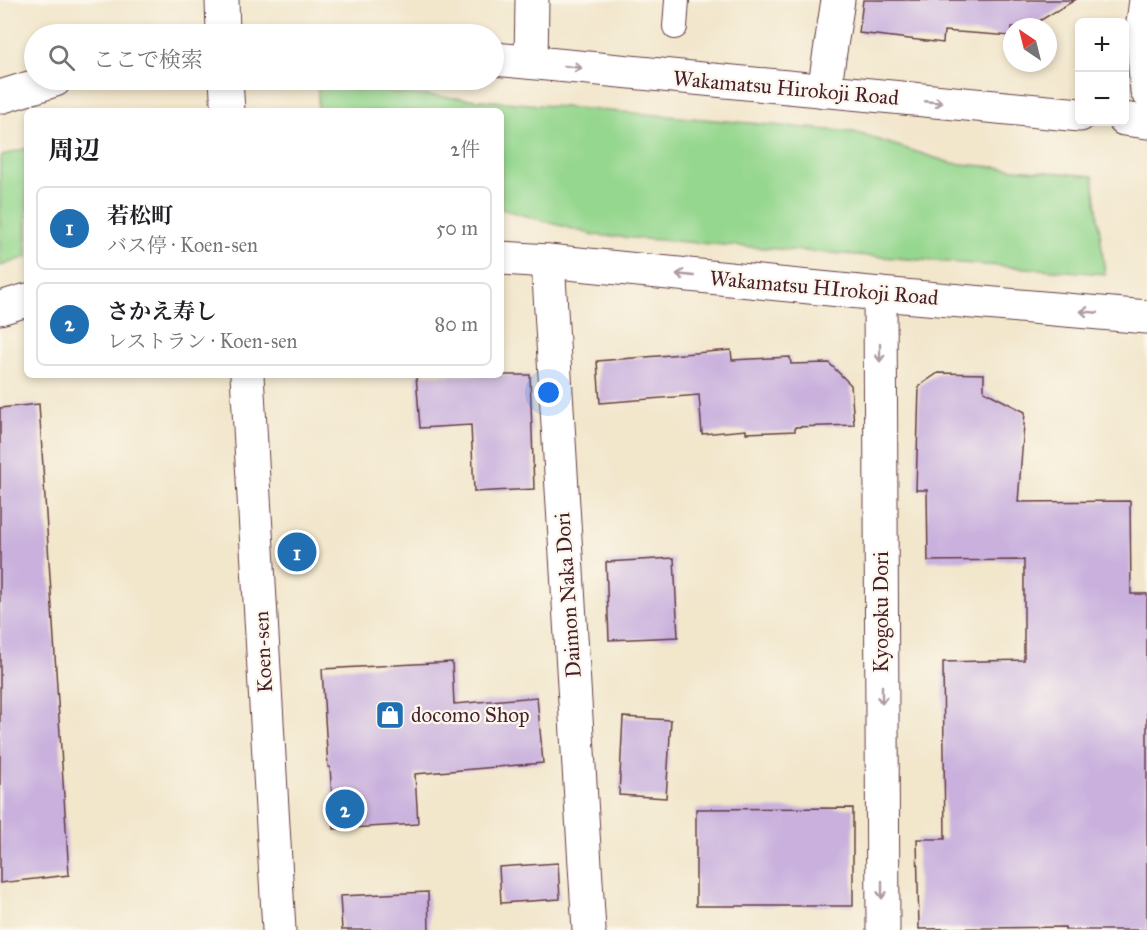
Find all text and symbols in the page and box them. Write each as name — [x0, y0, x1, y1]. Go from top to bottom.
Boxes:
north arrow — [1003, 18, 1057, 72]
map controls — [1075, 18, 1129, 126]
button: + — [1075, 18, 1129, 72]
search box — [24, 24, 504, 90]
icon: search — [45, 41, 78, 74]
text: ここで検索 — [93, 46, 203, 73]
one-way arrow — [562, 62, 582, 73]
street label: Wakamatsu Hirokoji Road — [672, 65, 900, 111]
button: − — [1075, 72, 1129, 126]
one-way arrow — [924, 97, 943, 108]
text: 周辺 — [48, 134, 100, 166]
text: 2件 — [450, 137, 480, 161]
text: 若松町 — [107, 202, 173, 229]
text: 1 — [66, 216, 73, 240]
text: 50 m — [436, 216, 478, 240]
text: バス停 · Koen-sen — [107, 233, 258, 257]
street label: Wakamatsu HIrokoji Road — [708, 265, 940, 311]
one-way arrow — [676, 269, 696, 280]
text: さかえ寿し — [107, 298, 217, 325]
one-way arrow — [1079, 306, 1099, 317]
text: 2 — [65, 312, 74, 336]
text: 80 m — [435, 312, 478, 336]
text: レストラン · Koen-sen — [107, 329, 297, 353]
one-way arrow — [874, 342, 886, 362]
your location — [534, 378, 563, 407]
street label: Daimon Naka Dori — [549, 511, 587, 679]
pin: 1 — [278, 530, 316, 574]
street label: Kyogoku Dori — [868, 551, 894, 673]
street label: Koen-sen — [248, 610, 278, 694]
one-way arrow — [876, 684, 888, 704]
shop icon: docomo Shop — [374, 699, 406, 731]
place label: docomo Shop — [411, 702, 530, 728]
pin: 2 — [326, 786, 364, 832]
one-way arrow — [877, 879, 888, 899]

